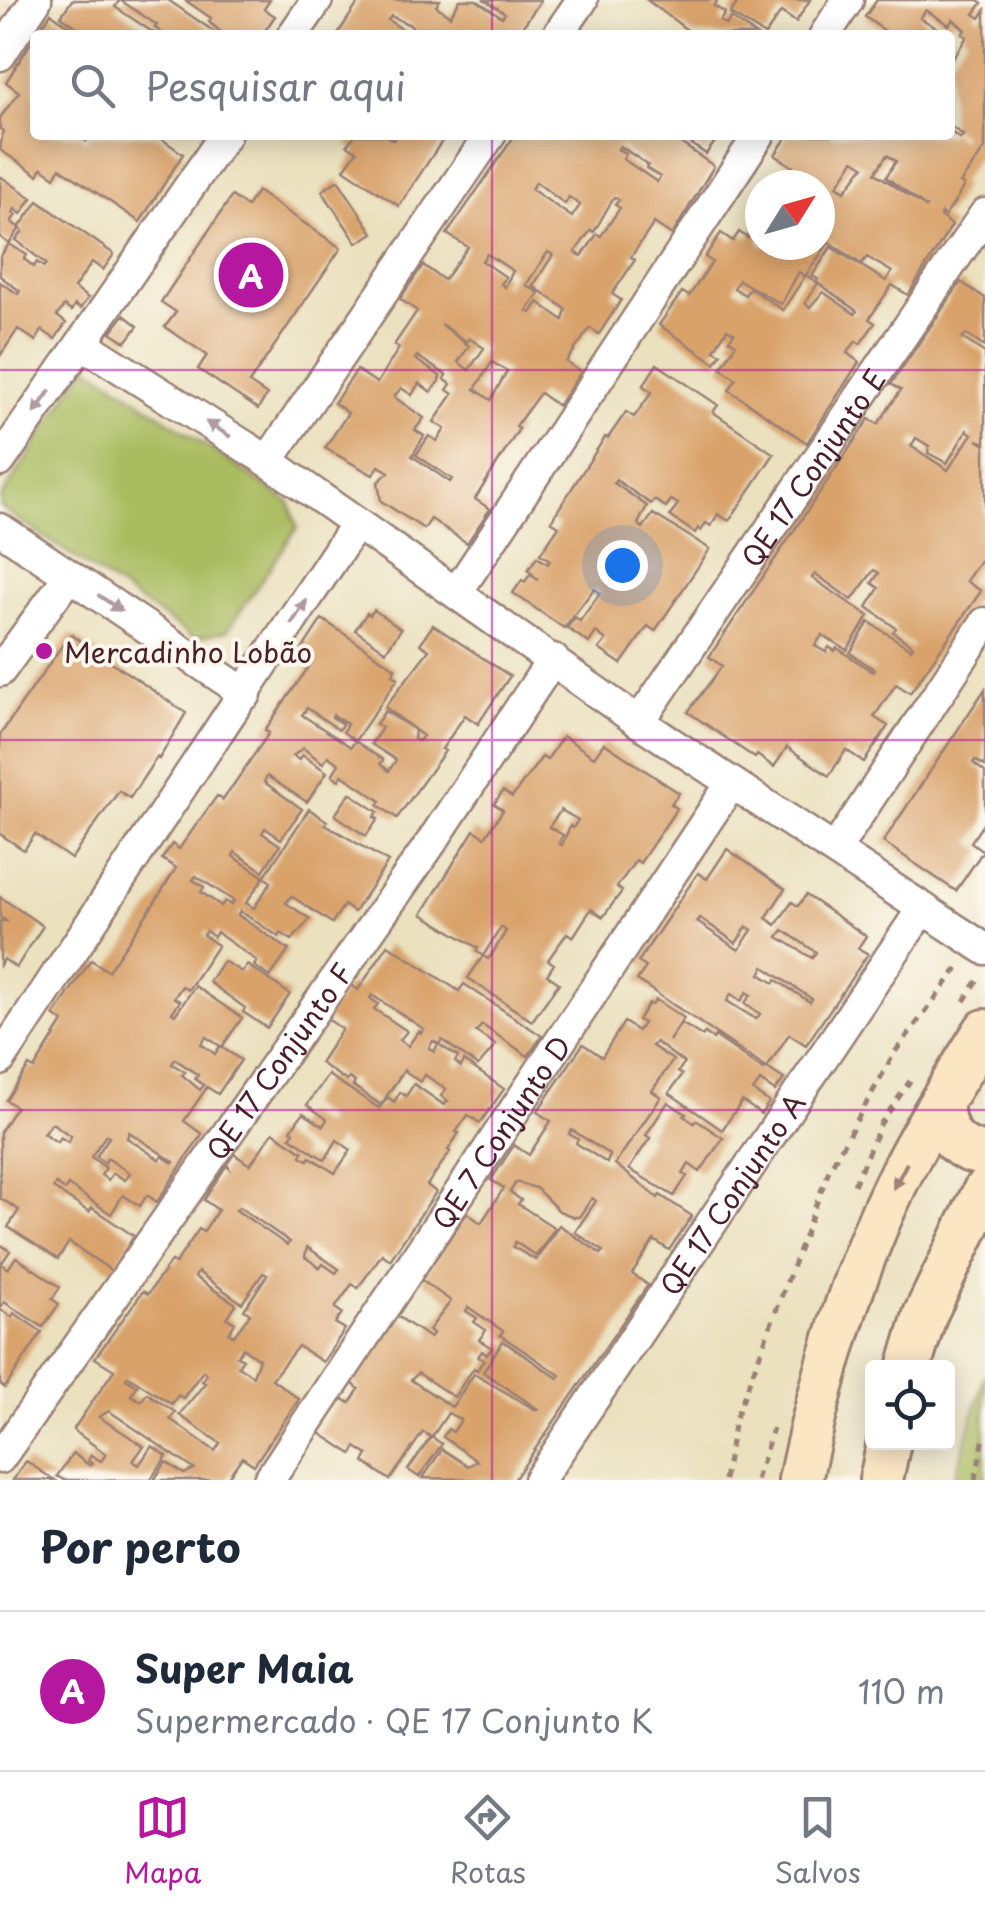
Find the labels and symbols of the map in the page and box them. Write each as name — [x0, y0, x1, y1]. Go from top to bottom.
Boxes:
north arrow — [745, 170, 835, 260]
pin: A — [218, 238, 284, 312]
street label: QE 17 Conjunto E — [729, 360, 895, 575]
one-way arrow — [32, 389, 52, 416]
one-way arrow — [204, 421, 232, 439]
your location — [597, 540, 648, 591]
one-way arrow — [96, 593, 123, 612]
one-way arrow — [289, 599, 307, 626]
place label: Mercadinho Lobão — [64, 630, 312, 673]
marker: Mercadinho Lobão — [33, 640, 55, 662]
street label: QE 17 Conjunto F — [194, 954, 362, 1168]
street label: QE 7 Conjunto D — [420, 1026, 580, 1237]
street label: QE 17 Conjunto A — [648, 1084, 815, 1303]
one-way arrow — [892, 1161, 909, 1190]

